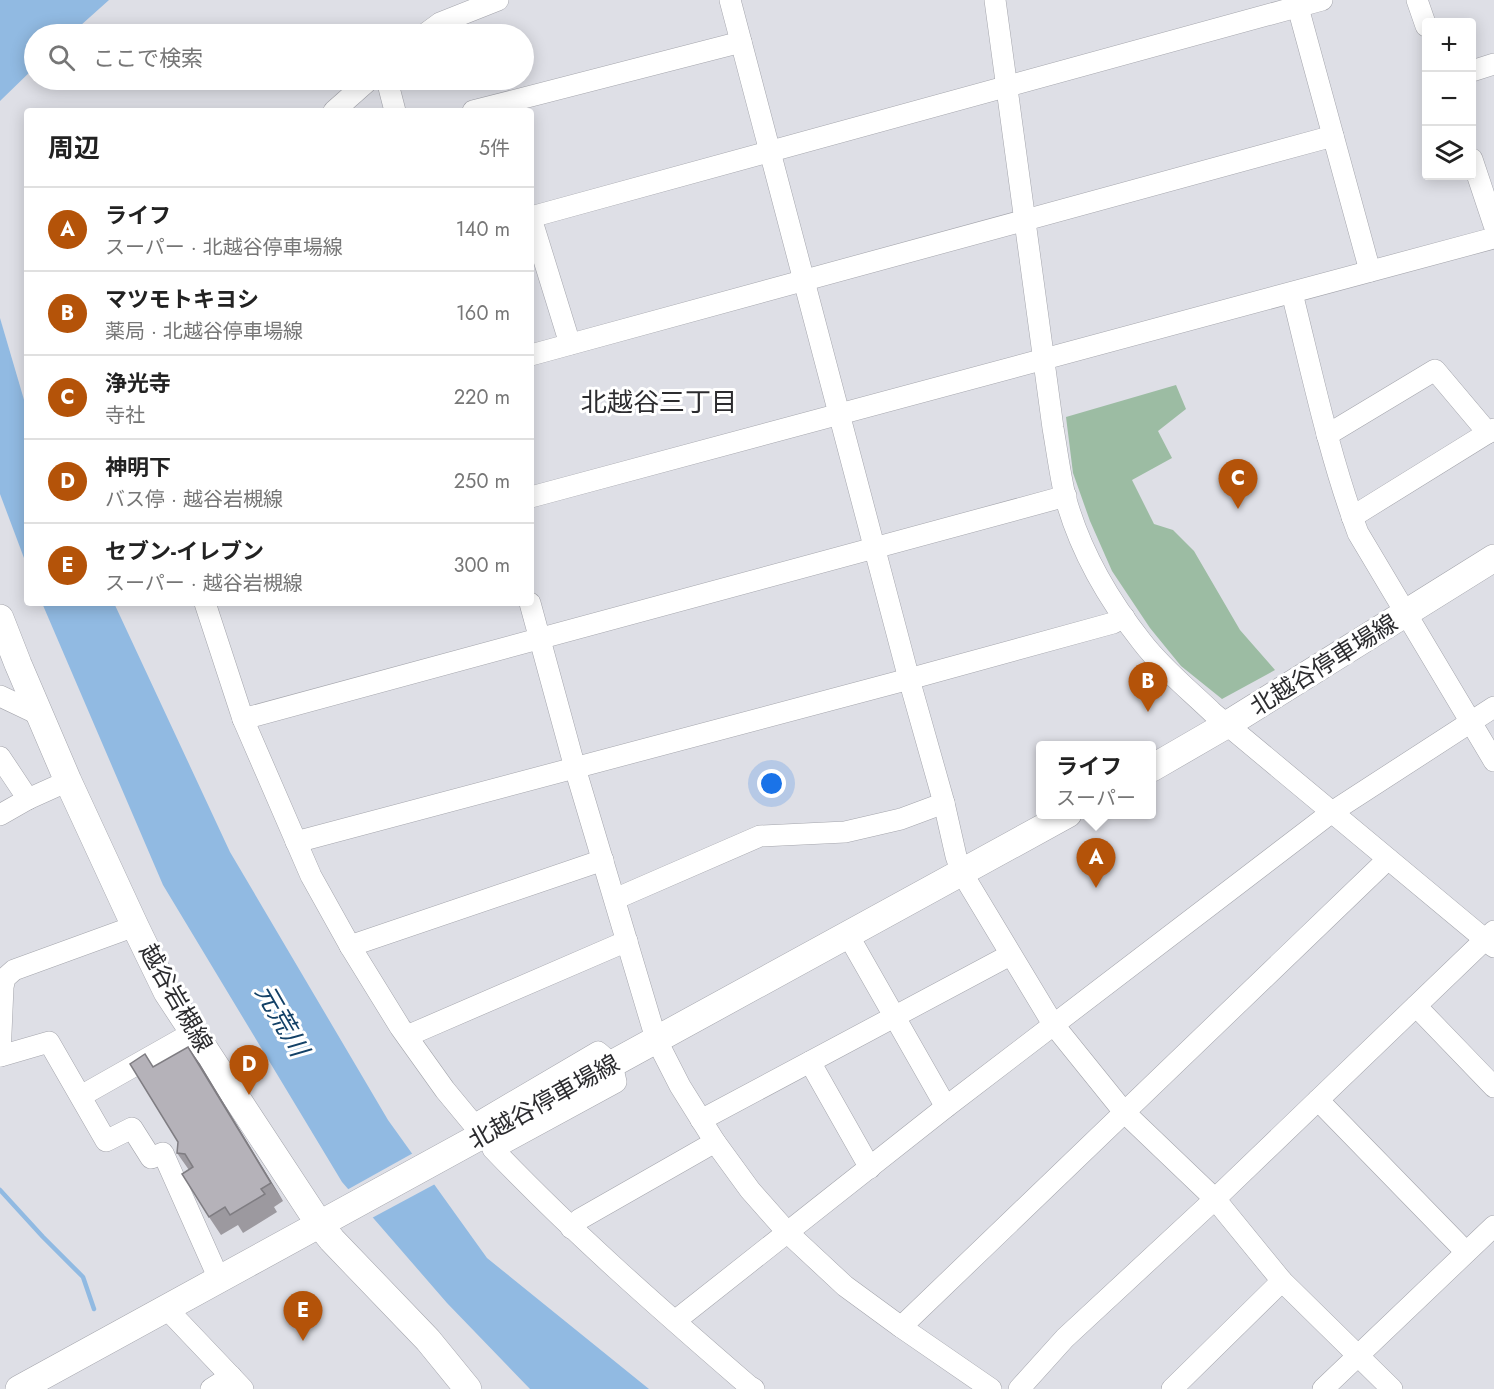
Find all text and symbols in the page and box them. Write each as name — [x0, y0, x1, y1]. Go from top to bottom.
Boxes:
map controls — [1422, 18, 1476, 180]
button: + — [1422, 18, 1476, 72]
search box — [24, 24, 534, 90]
icon: search — [45, 41, 78, 74]
text: ここで検索 — [93, 42, 203, 74]
button: − — [1422, 72, 1476, 126]
button: layers — [1422, 126, 1476, 180]
text: 周辺 — [48, 129, 100, 167]
text: 5件 — [479, 134, 510, 163]
text: ライフ — [105, 199, 171, 231]
text: A — [60, 215, 75, 244]
text: 140 m — [456, 215, 510, 244]
text: スーパー · 北越谷停車場線 — [105, 233, 343, 262]
text: マツモトキヨシ — [105, 283, 259, 315]
text: B — [61, 299, 74, 328]
text: 160 m — [456, 299, 510, 328]
text: 薬局 · 北越谷停車場線 — [105, 317, 303, 346]
text: 浄光寺 — [105, 367, 171, 399]
text: C — [60, 383, 75, 412]
text: 220 m — [454, 383, 510, 412]
district label: 北越谷三丁目 — [581, 383, 737, 421]
text: 寺社 — [105, 401, 145, 430]
text: 神明下 — [105, 451, 171, 483]
pin: C — [1218, 460, 1258, 509]
text: D — [60, 467, 75, 496]
text: 250 m — [454, 467, 510, 496]
text: バス停 · 越谷岩槻線 — [105, 485, 283, 514]
text: セブン-イレブン — [105, 535, 264, 567]
text: E — [61, 551, 74, 580]
text: 300 m — [453, 551, 510, 580]
text: スーパー · 越谷岩槻線 — [105, 569, 303, 598]
street label: 北越谷停車場線 — [1243, 605, 1404, 724]
pin: B — [1128, 662, 1168, 712]
popup — [1036, 741, 1156, 819]
text: ライフ — [1056, 750, 1122, 782]
your location — [757, 769, 786, 798]
text: スーパー — [1056, 784, 1136, 813]
pin: A — [1076, 838, 1116, 888]
street label: 越谷岩槻線 — [131, 937, 222, 1058]
water label: 元荒川 — [246, 977, 319, 1066]
pin: D — [230, 1046, 268, 1095]
street label: 北越谷停車場線 — [462, 1046, 626, 1158]
pin: E — [284, 1292, 322, 1341]

